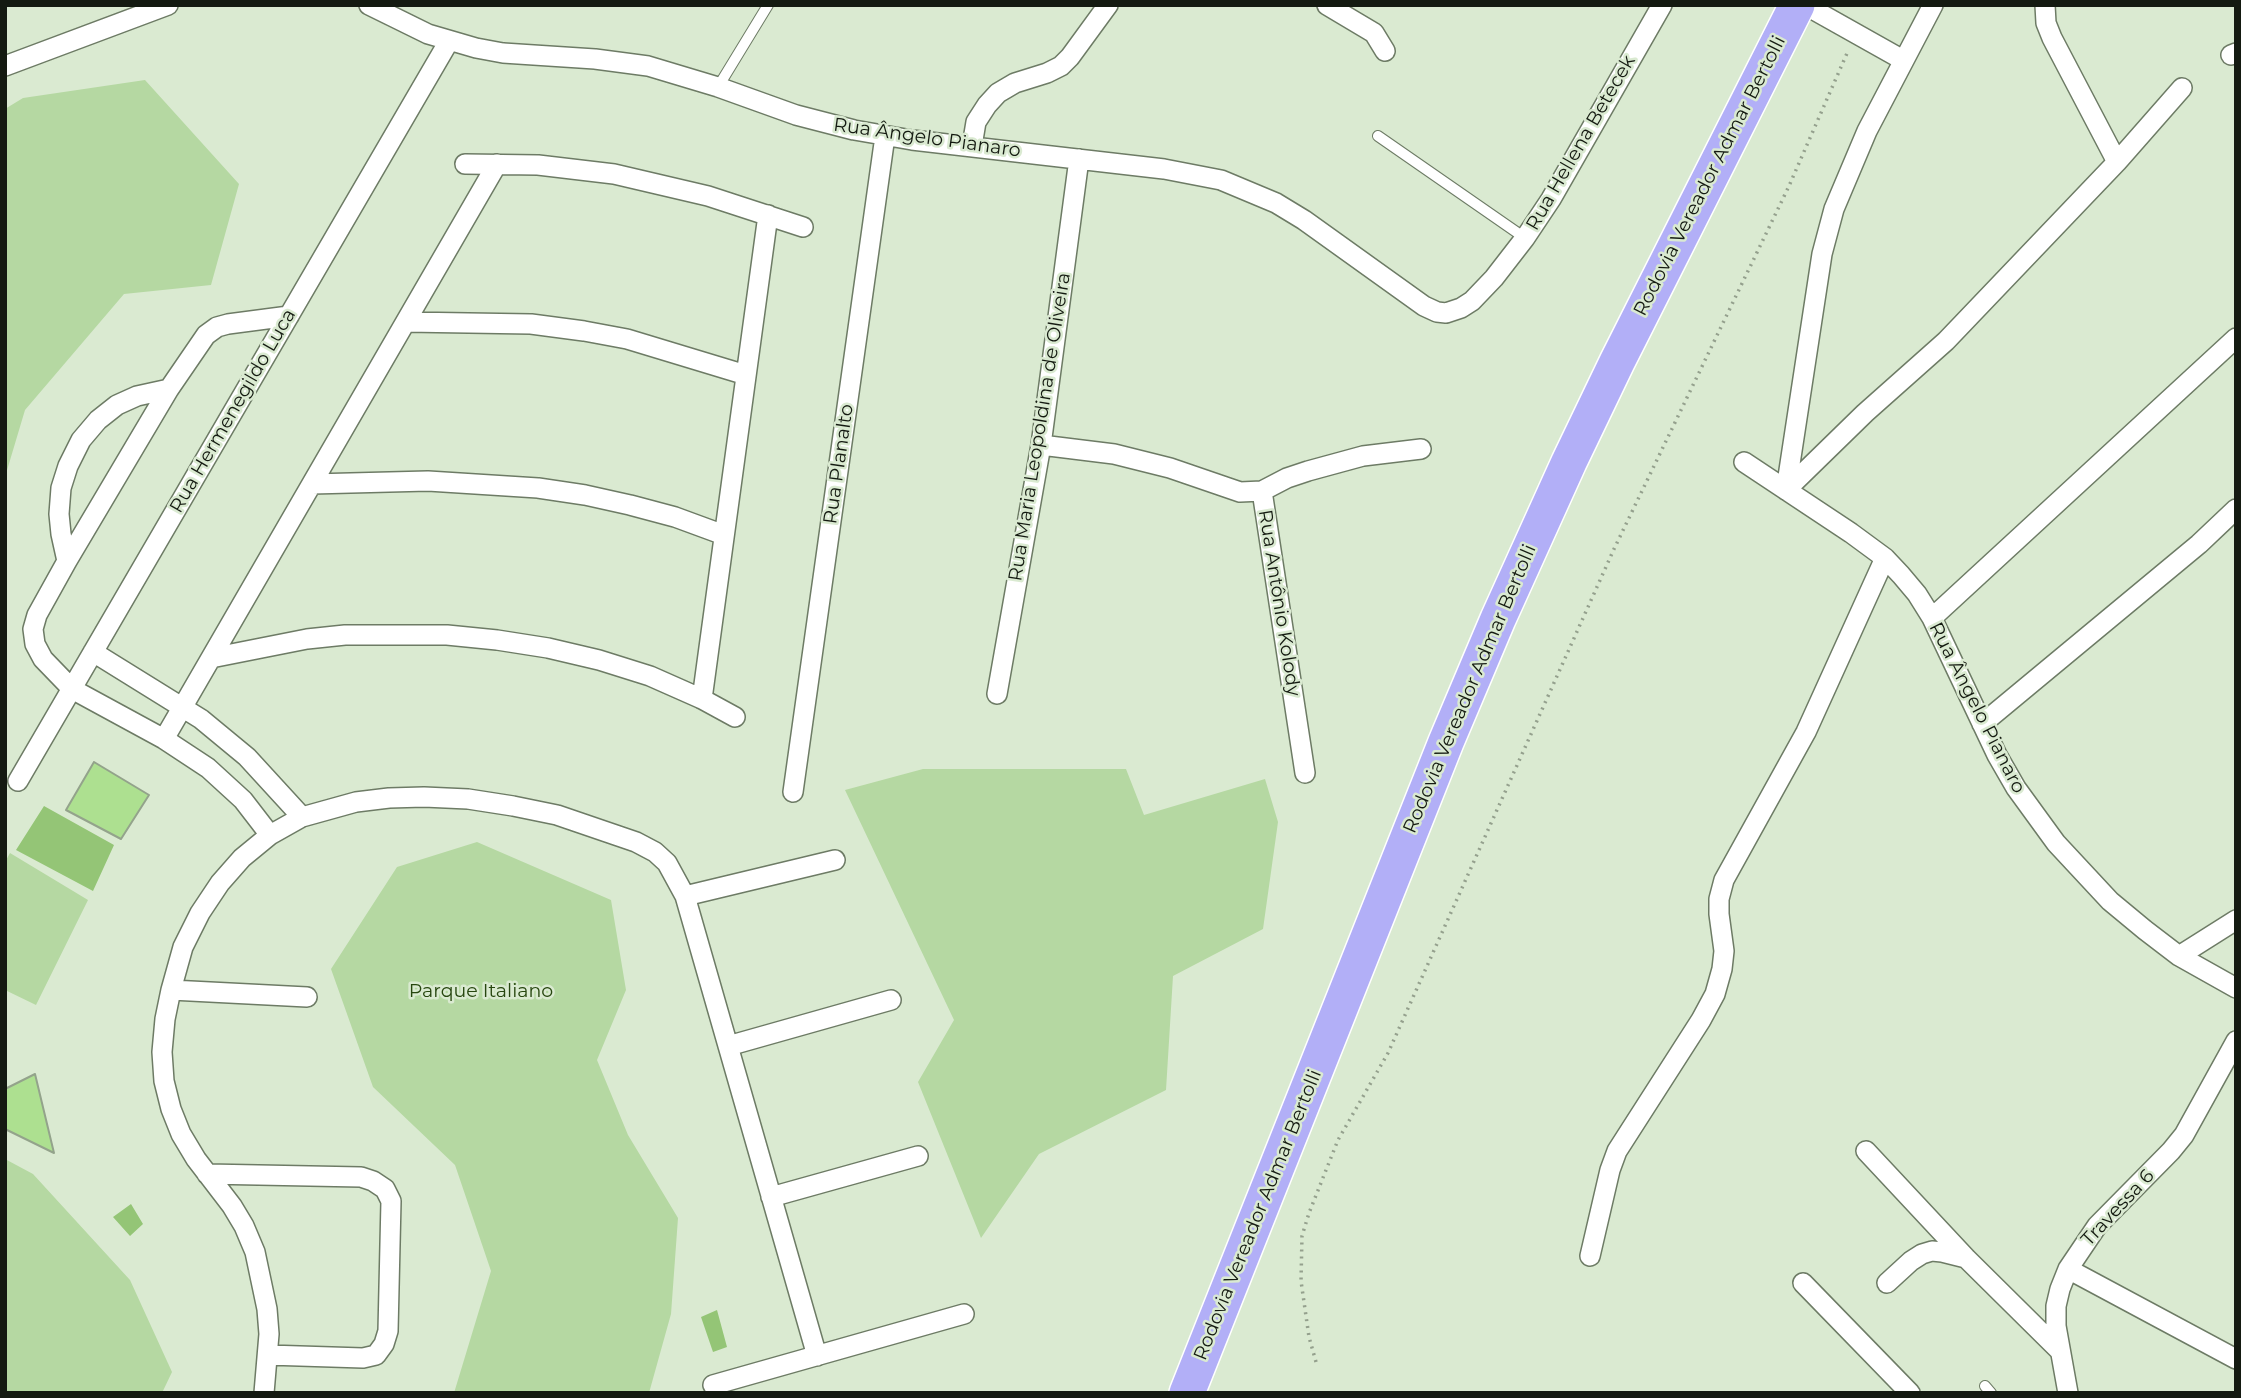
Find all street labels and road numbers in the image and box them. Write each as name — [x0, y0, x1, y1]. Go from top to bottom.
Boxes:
street label: Rodovia Vereador Admar Bertolli — [1629, 32, 1791, 320]
street label: Rua Hellena Betecek — [1522, 51, 1640, 235]
street label: Rua Ângelo Pianaro — [832, 114, 1022, 162]
street label: Rua Maria Leopoldina de Oliveira — [1004, 271, 1076, 583]
street label: Rua Hermenegildo Luca — [165, 305, 301, 517]
street label: Rua Planalto — [819, 403, 859, 525]
street label: Rua Antônio Kolody — [1253, 508, 1305, 698]
street label: Rodovia Vereador Admar Bertolli — [1399, 541, 1541, 837]
street label: Rua Ângelo Pianaro — [1924, 619, 2030, 797]
street label: Rodovia Vereador Admar Bertolli — [1189, 1066, 1327, 1364]
street label: Travessa 6 — [2077, 1165, 2159, 1251]

